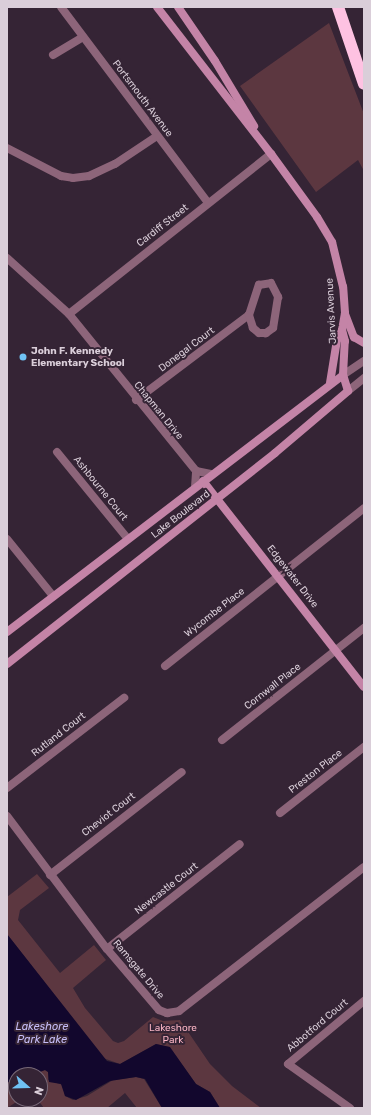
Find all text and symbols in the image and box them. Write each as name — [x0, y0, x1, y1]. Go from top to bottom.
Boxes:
street label: Portsmouth Avenue — [109, 58, 175, 140]
street label: Cardiff Street — [135, 202, 191, 250]
street label: Jarvis Avenue — [324, 278, 340, 344]
street label: Donegal Court — [157, 325, 217, 375]
place label: John F. Kennedy Elementary School — [31, 345, 125, 368]
marker: John F. Kennedy Elementary School — [18, 352, 28, 362]
street label: Chapman Drive — [131, 380, 185, 442]
street label: Ashbourne Court — [70, 454, 130, 524]
street label: Lake Boulevard — [149, 488, 213, 542]
street label: Edgewater Drive — [264, 543, 320, 611]
street label: Wycombe Place — [183, 586, 247, 640]
street label: Cornwall Place — [242, 661, 304, 713]
street label: Rutland Court — [30, 710, 88, 760]
street label: Preston Place — [287, 747, 345, 797]
street label: Cheviot Court — [80, 790, 138, 840]
street label: Newcastle Court — [133, 861, 201, 917]
street label: Ramsgate Drive — [110, 938, 166, 1002]
street label: Abbotford Court — [285, 997, 351, 1055]
water label: Lakeshore Park Lake — [16, 1021, 68, 1047]
park label: Lakeshore Park — [149, 1022, 197, 1046]
north arrow — [8, 1067, 48, 1107]
text: N — [31, 1085, 46, 1097]

